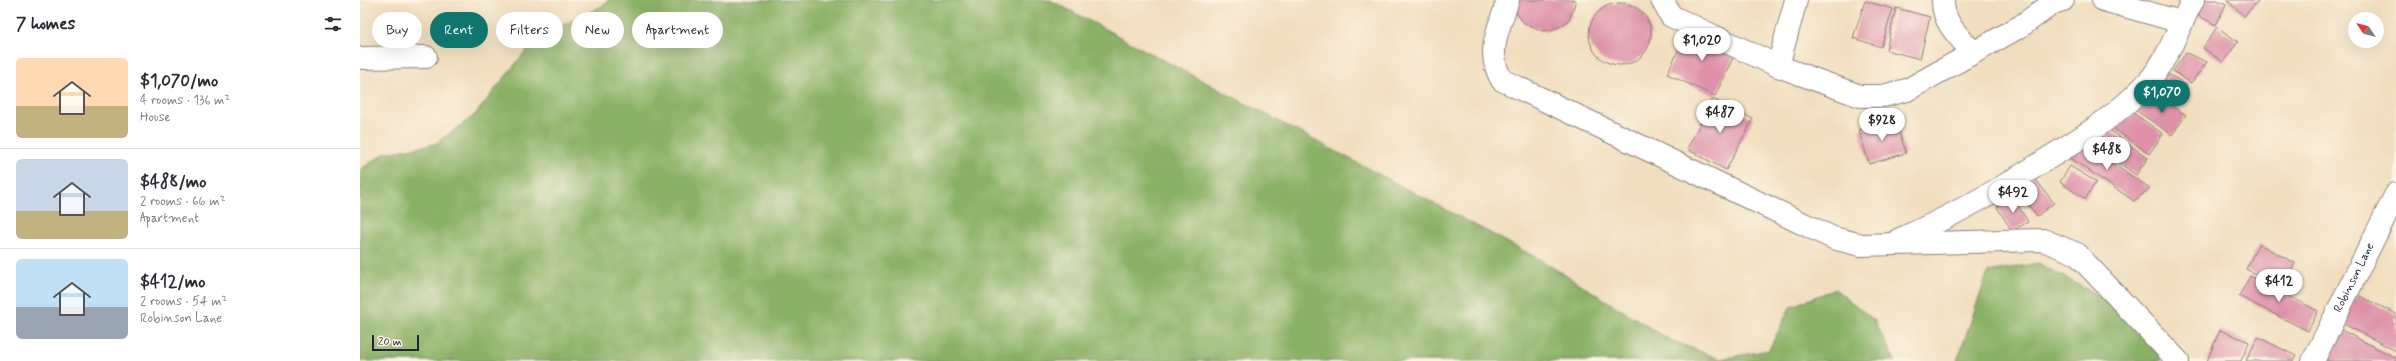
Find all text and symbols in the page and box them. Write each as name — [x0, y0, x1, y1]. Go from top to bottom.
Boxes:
chip: Buy — [372, 12, 422, 48]
chip: Rent — [430, 12, 488, 48]
chip: Filters — [496, 12, 563, 48]
chip: New — [571, 12, 624, 48]
chip: Apartment — [632, 12, 723, 48]
north arrow — [2348, 12, 2384, 48]
map controls — [2348, 12, 2384, 48]
text: 7 homes — [16, 13, 75, 35]
icon: filters — [322, 13, 344, 35]
pin: $1,020 — [1669, 28, 1735, 62]
text: $1,020 — [1683, 32, 1721, 49]
text: $1,070/mo — [140, 70, 218, 92]
icon: home — [48, 74, 96, 122]
pin: $1,070 — [2129, 80, 2195, 114]
text: $1,070 — [2143, 84, 2181, 101]
text: 4 rooms · 136 m² — [140, 92, 230, 109]
pin: $487 — [1696, 100, 1744, 134]
text: $487 — [1705, 104, 1735, 121]
pin: $928 — [1858, 108, 1906, 142]
text: House — [140, 109, 171, 126]
text: $928 — [1868, 112, 1896, 129]
pin: $488 — [2083, 137, 2131, 171]
text: $488 — [2092, 141, 2122, 158]
text: $488/mo — [140, 171, 207, 193]
icon: home — [48, 175, 96, 223]
pin: $492 — [1989, 180, 2037, 214]
text: $492 — [1998, 184, 2028, 201]
text: 2 rooms · 66 m² — [140, 193, 225, 210]
text: Apartment — [140, 210, 199, 227]
street label: Robinson Lane — [2330, 240, 2378, 315]
pin: $412 — [2255, 269, 2303, 303]
text: $412/mo — [140, 271, 206, 293]
text: $412 — [2265, 273, 2293, 290]
icon: home — [48, 275, 96, 323]
text: 2 rooms · 54 m² — [140, 293, 227, 310]
text: Robinson Lane — [140, 310, 222, 327]
scale bar — [372, 333, 419, 352]
text: 20 m — [378, 335, 401, 349]

